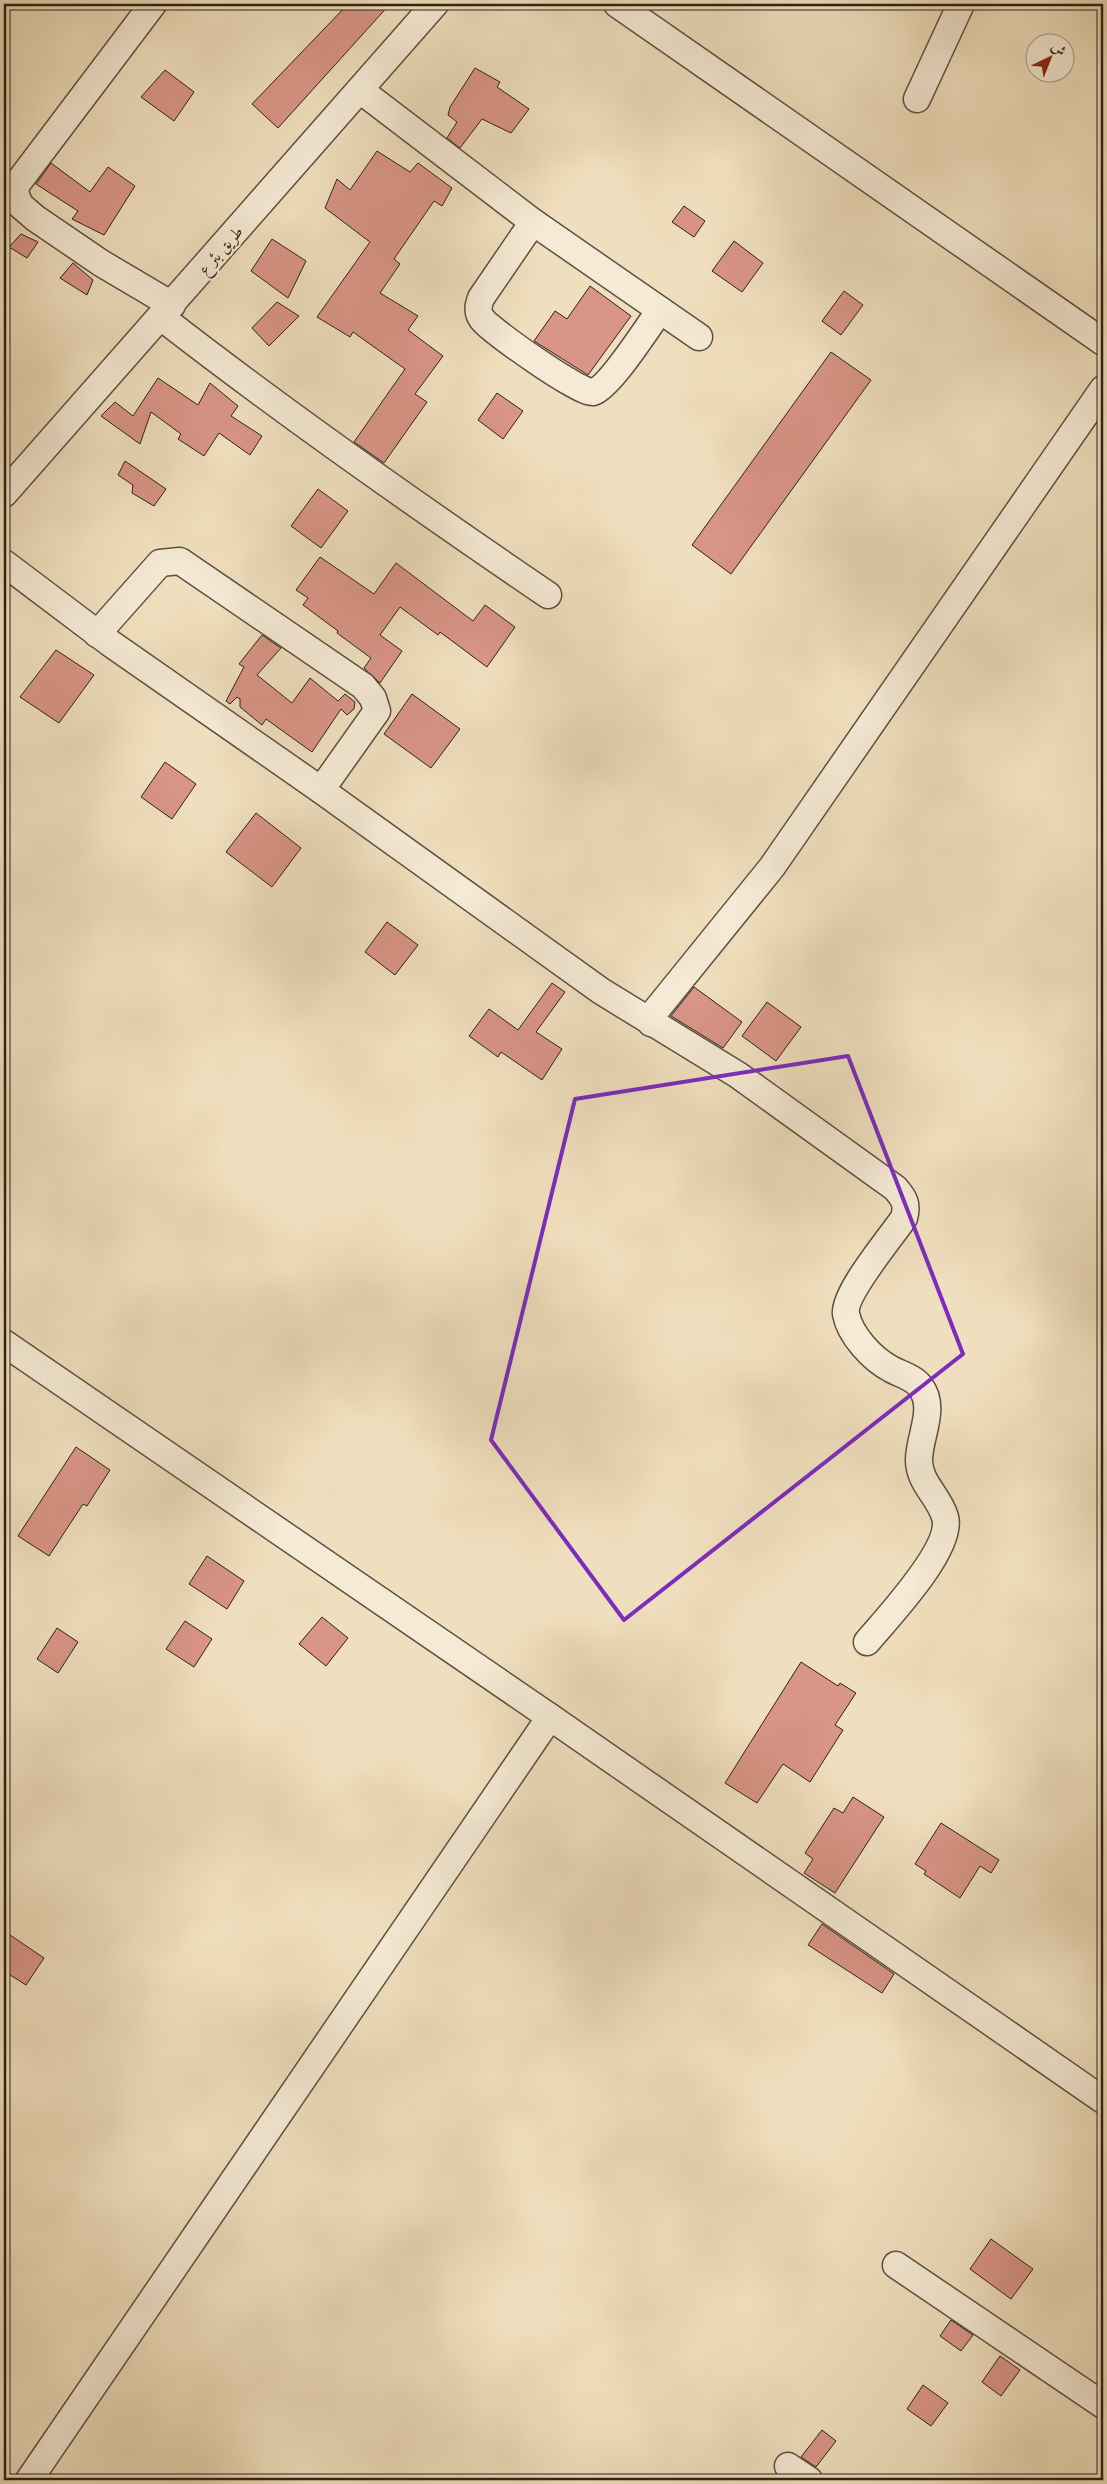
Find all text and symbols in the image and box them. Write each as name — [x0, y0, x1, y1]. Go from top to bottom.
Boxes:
north arrow — [1024, 32, 1074, 82]
text: ش — [1047, 37, 1070, 61]
street label: طريق بئر ع — [193, 221, 250, 281]

